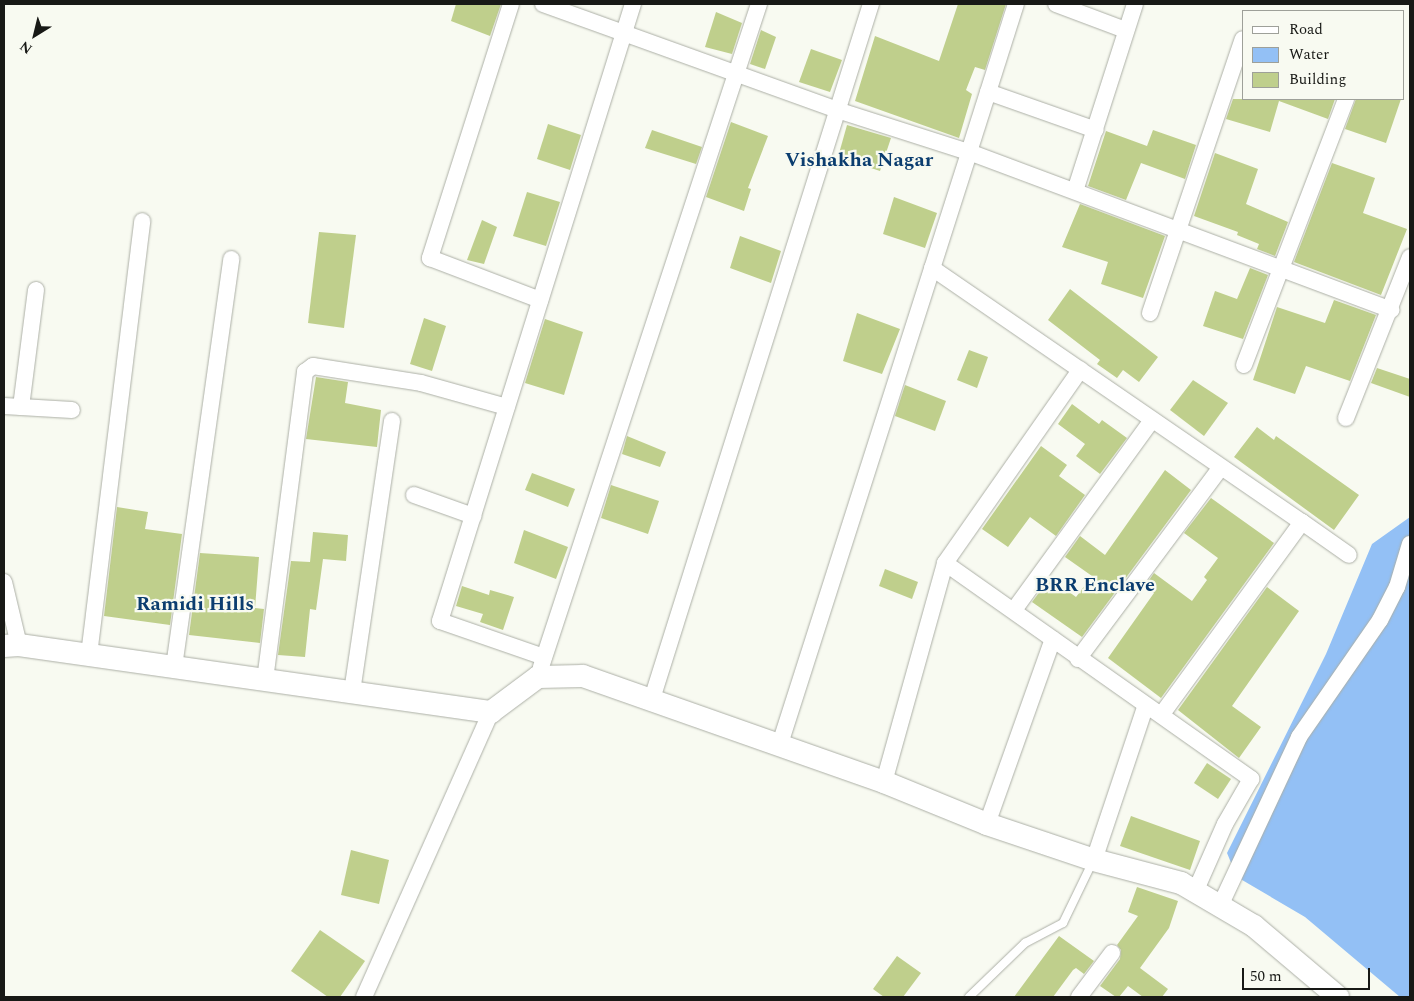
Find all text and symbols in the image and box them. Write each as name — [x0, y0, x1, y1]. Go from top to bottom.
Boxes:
north arrow — [10, 10, 60, 60]
legend — [1242, 10, 1404, 100]
text: Road — [1289, 18, 1323, 41]
text: N — [15, 36, 37, 59]
text: Water — [1289, 43, 1329, 66]
text: Building — [1289, 68, 1346, 91]
district label: Vishakha Nagar — [785, 148, 933, 172]
district label: BRR Enclave — [1035, 573, 1155, 597]
district label: Ramidi Hills — [136, 592, 254, 616]
scale bar — [1244, 958, 1372, 990]
text: 50 m — [1250, 965, 1282, 988]

